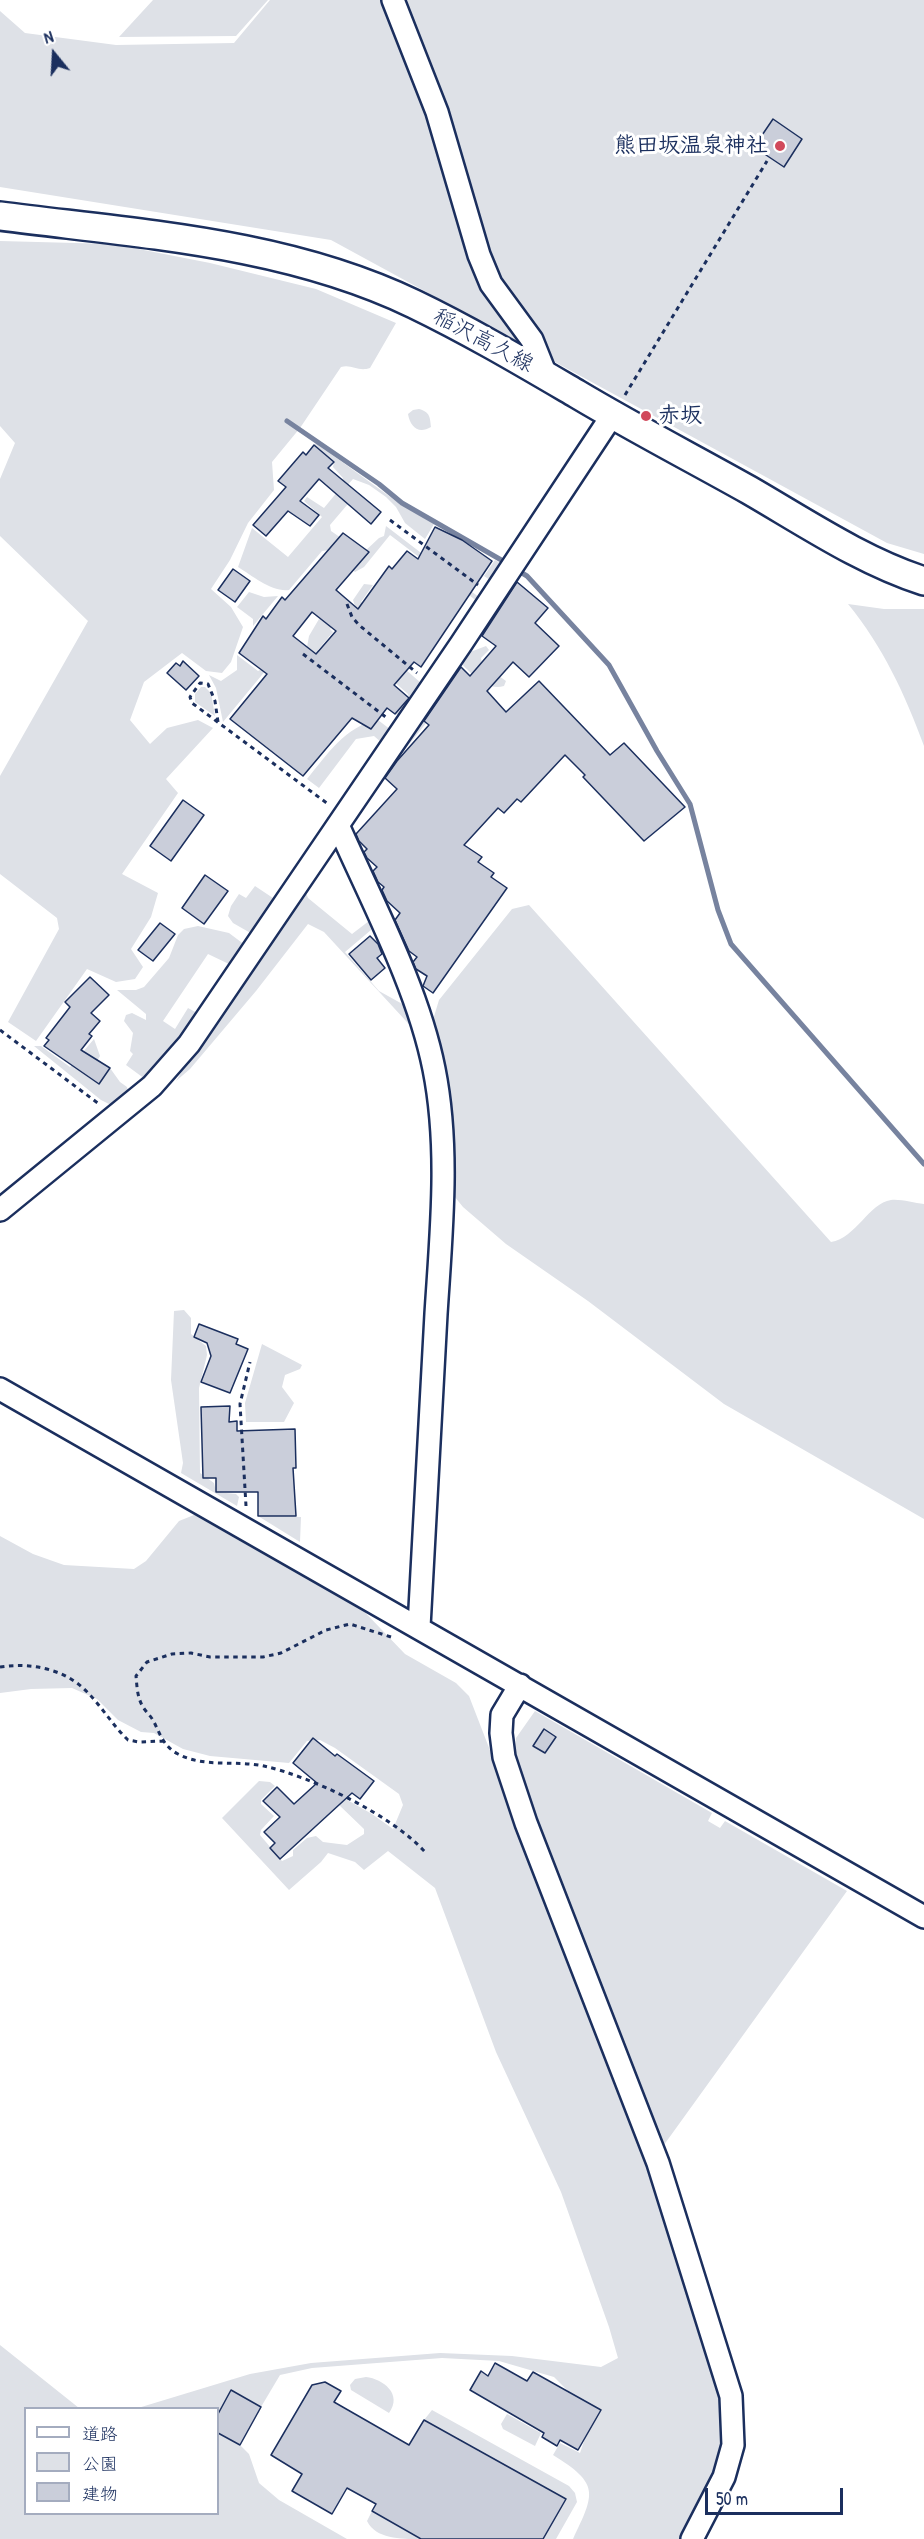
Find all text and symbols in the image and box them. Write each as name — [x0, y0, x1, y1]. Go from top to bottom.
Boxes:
north arrow — [24, 24, 84, 84]
text: N — [41, 25, 56, 49]
place label: 熊田坂温泉神社 — [614, 133, 768, 159]
marker: 熊田坂温泉神社 — [773, 139, 787, 153]
street label: 稲沢高久線 — [428, 304, 538, 378]
place label: 赤坂 — [658, 403, 702, 429]
marker: 赤坂 — [639, 409, 653, 423]
legend — [24, 2407, 219, 2515]
text: 道路 — [82, 2421, 118, 2446]
text: 公園 — [82, 2451, 118, 2476]
scale bar — [708, 2476, 846, 2514]
text: 建物 — [82, 2481, 118, 2506]
text: 50 m — [716, 2486, 748, 2511]

